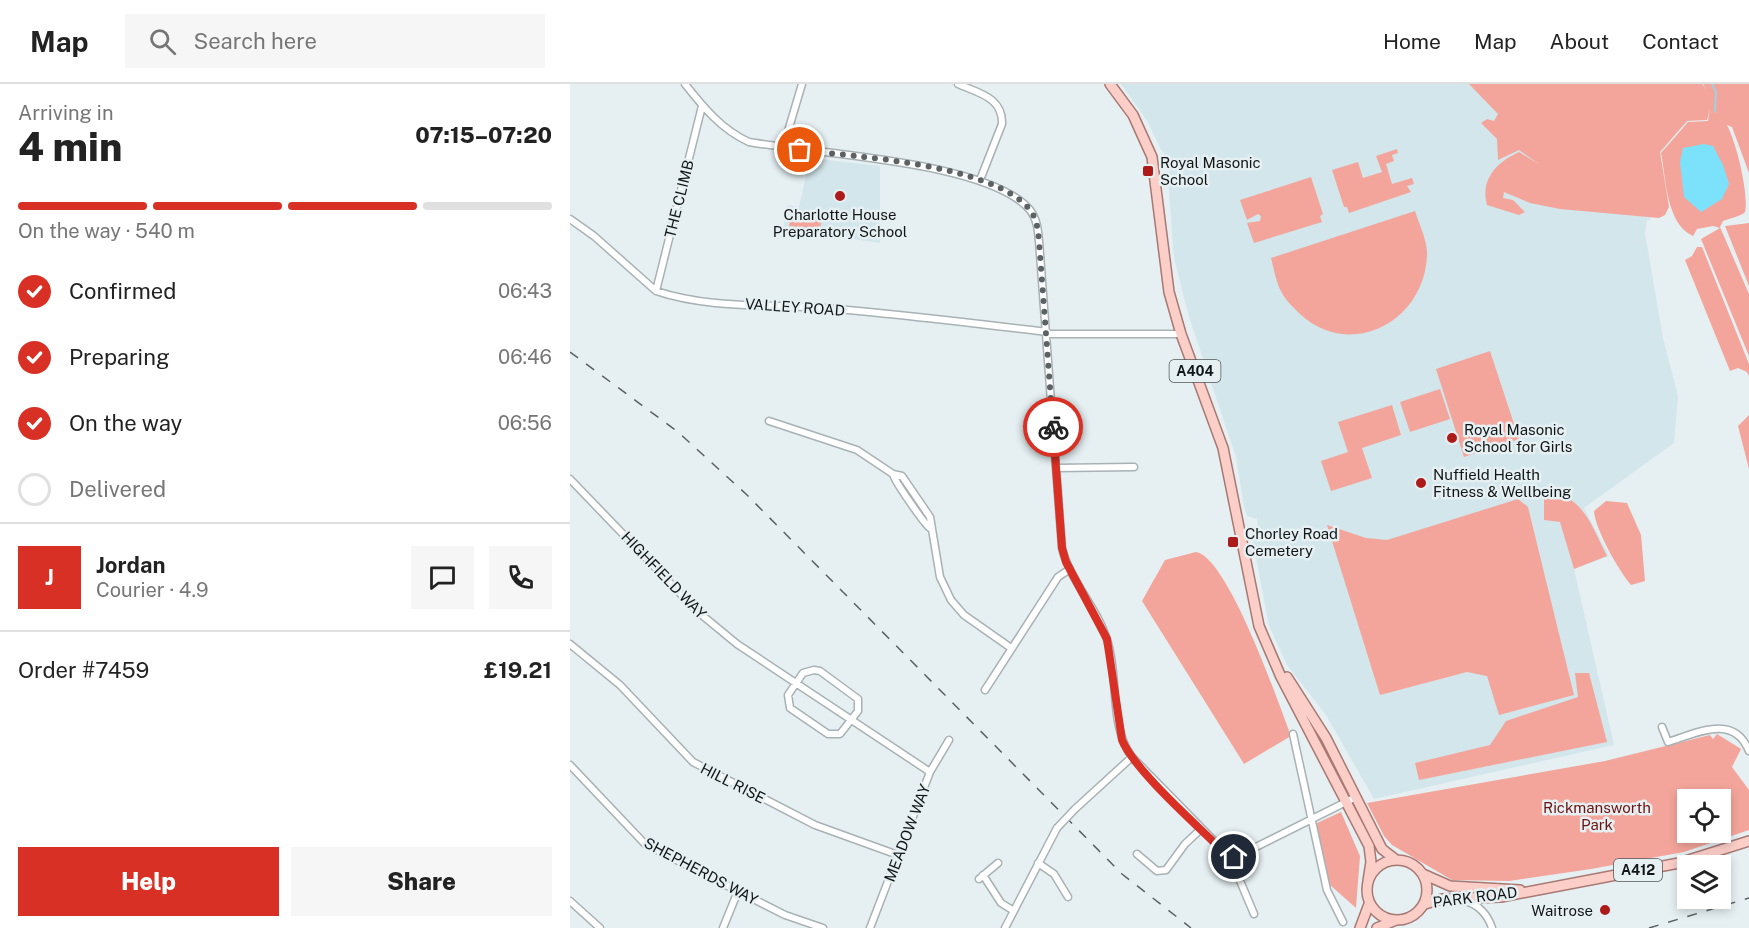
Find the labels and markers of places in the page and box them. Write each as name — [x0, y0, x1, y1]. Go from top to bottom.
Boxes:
pin — [774, 124, 825, 175]
place label: Royal Masonic School — [1160, 154, 1261, 188]
marker: Royal Masonic School — [1141, 164, 1155, 178]
marker: Charlotte House Preparatory School — [833, 189, 847, 203]
place label: Charlotte House Preparatory School — [773, 206, 907, 240]
place label: Royal Masonic School for Girls — [1464, 421, 1572, 455]
marker: Royal Masonic School for Girls — [1445, 431, 1459, 445]
place label: Nuffield Health Fitness & Wellbeing — [1433, 466, 1571, 500]
marker: Nuffield Health Fitness & Wellbeing — [1414, 476, 1428, 490]
place label: Chorley Road Cemetery — [1245, 525, 1338, 559]
marker: Chorley Road Cemetery — [1226, 535, 1240, 549]
pin — [1208, 831, 1259, 882]
place label: Waitrose — [1531, 902, 1593, 919]
marker: Waitrose — [1598, 903, 1612, 917]

